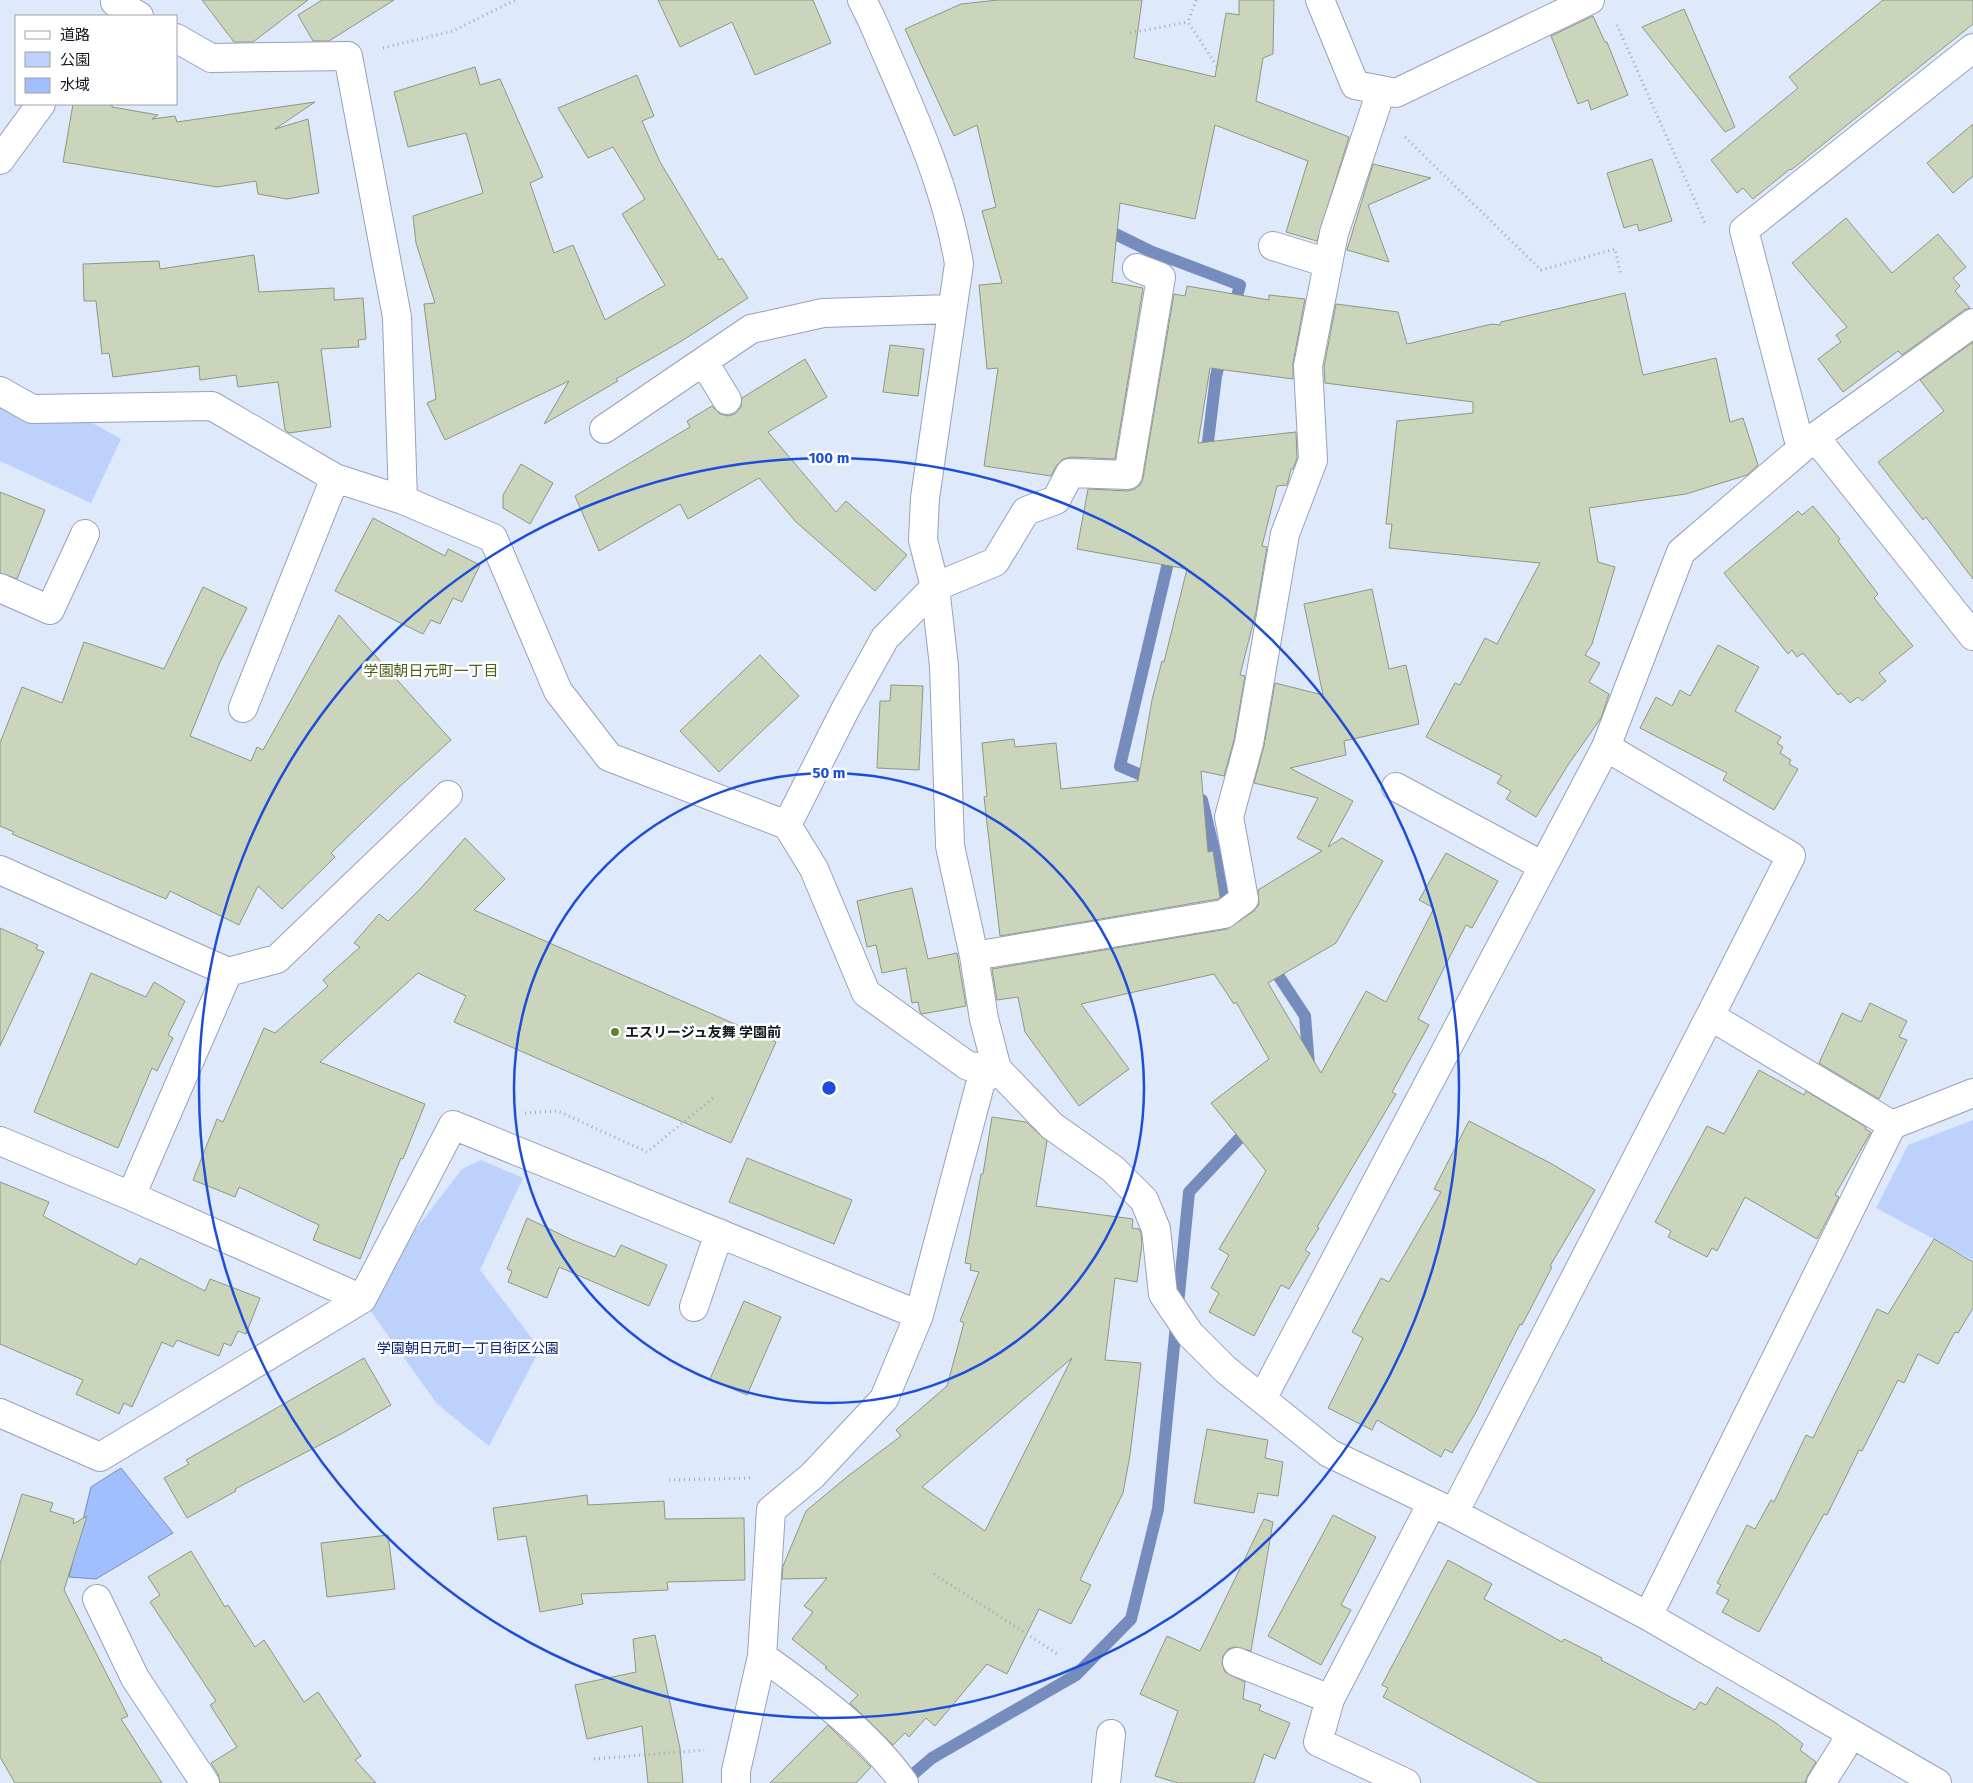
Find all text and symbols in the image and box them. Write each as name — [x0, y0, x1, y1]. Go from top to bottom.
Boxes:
legend — [15, 15, 178, 105]
text: 道路 — [60, 26, 90, 44]
text: 公園 — [60, 51, 90, 69]
text: 水域 — [60, 76, 90, 94]
text: 100 m — [809, 449, 849, 467]
district label: 学園朝日元町一丁目 — [363, 662, 499, 680]
text: 50 m — [812, 764, 846, 782]
place label: エスリージュ友舞 学園前 — [625, 1024, 781, 1041]
marker: エスリージュ友舞 学園前 — [609, 1026, 621, 1038]
centre of rings — [820, 1079, 838, 1097]
park label: 学園朝日元町一丁目街区公園 — [377, 1340, 559, 1357]

